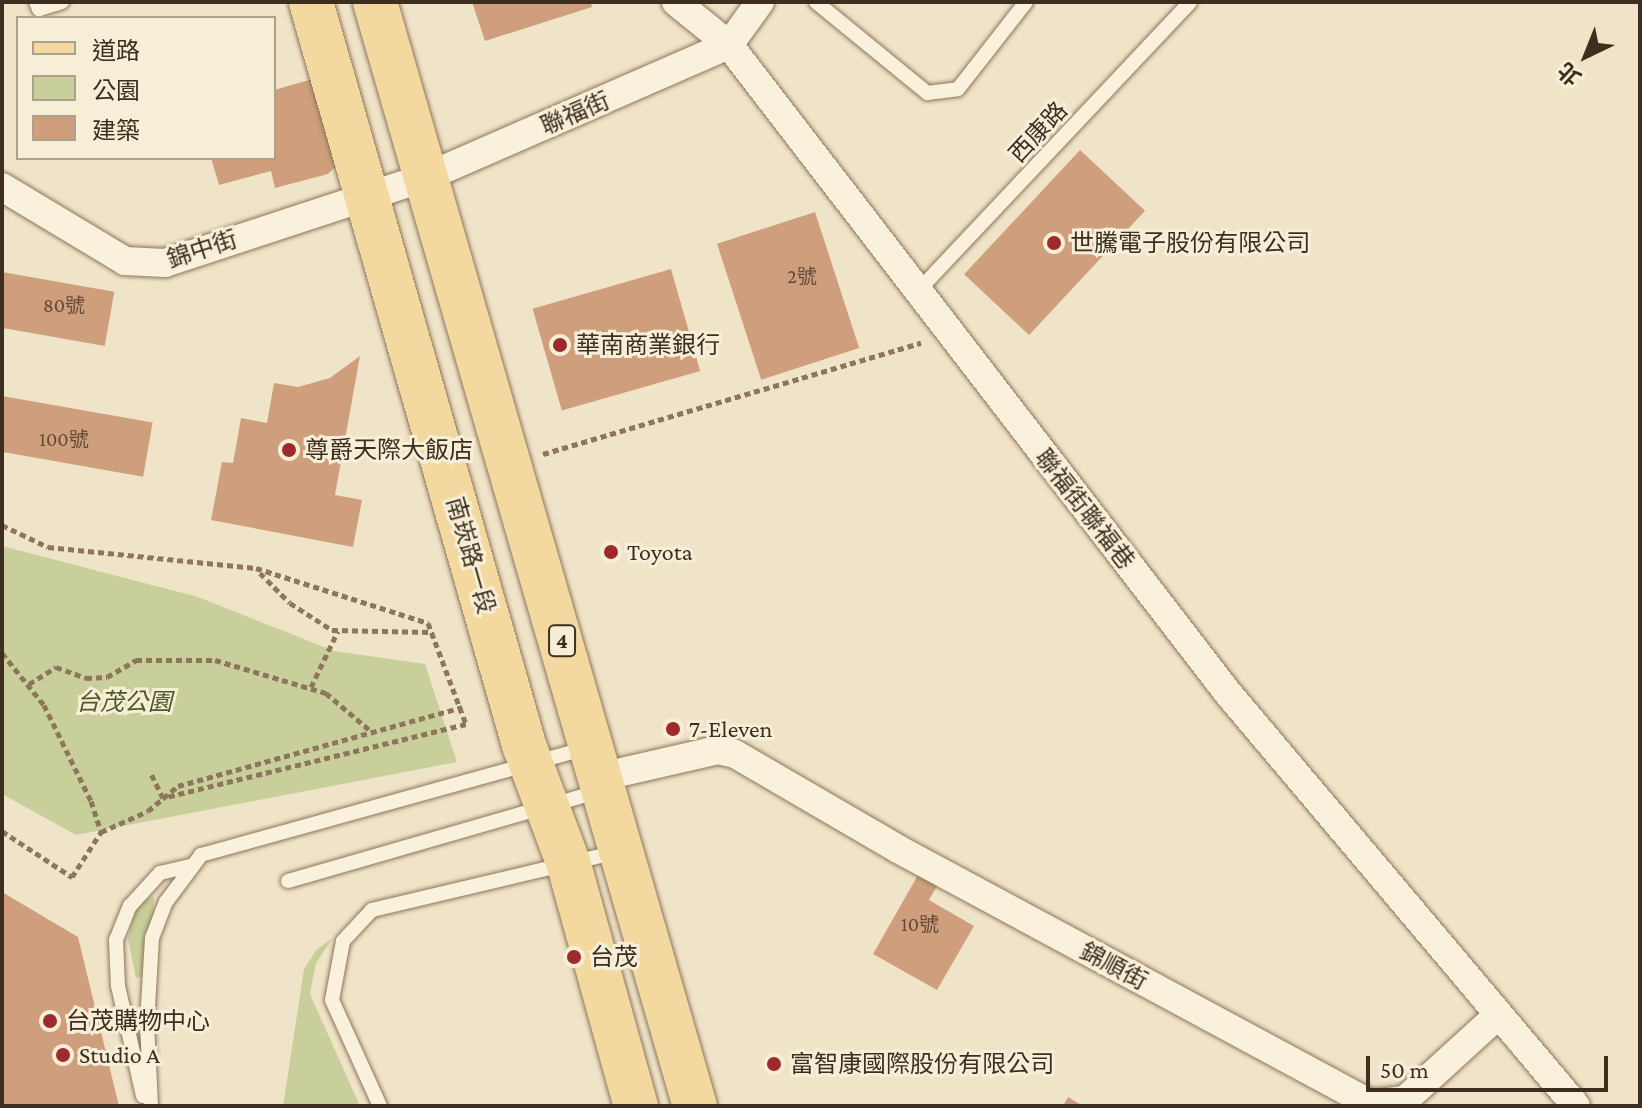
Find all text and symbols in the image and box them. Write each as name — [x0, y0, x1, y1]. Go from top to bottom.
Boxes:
legend — [16, 16, 276, 160]
north arrow — [1546, 16, 1626, 96]
text: 道路 — [92, 37, 140, 64]
text: 北 — [1553, 57, 1586, 91]
text: 公園 — [92, 77, 140, 104]
street label: 聯福街 — [536, 86, 614, 140]
street label: 西康路 — [1003, 96, 1073, 168]
text: 建築 — [92, 117, 140, 144]
street label: 錦中街 — [163, 224, 241, 274]
place label: 世騰電子股份有限公司 — [1070, 229, 1310, 257]
marker: 世騰電子股份有限公司 — [1045, 234, 1063, 252]
house number: 2號 — [787, 264, 817, 288]
house number: 80號 — [43, 293, 85, 317]
place label: 華南商業銀行 — [576, 331, 720, 359]
marker: 華南商業銀行 — [551, 336, 569, 354]
house number: 100號 — [39, 427, 89, 451]
place label: 尊爵天際大飯店 — [305, 436, 473, 464]
marker: 尊爵天際大飯店 — [280, 441, 298, 459]
street label: 聯福街聯福巷 — [1029, 443, 1141, 575]
street label: 南崁路一段 — [441, 493, 501, 617]
place label: Toyota — [627, 538, 693, 566]
marker: Toyota — [602, 543, 620, 561]
road number: 4 — [548, 623, 576, 659]
park label: 台茂公園 — [76, 688, 172, 716]
place label: 7-Eleven — [689, 715, 772, 743]
marker: 7-Eleven — [664, 720, 682, 738]
house number: 10號 — [901, 912, 939, 936]
street label: 錦順街 — [1075, 936, 1153, 996]
place label: 台茂 — [590, 943, 638, 971]
marker: 台茂 — [565, 948, 583, 966]
place label: 台茂購物中心 — [66, 1007, 210, 1035]
marker: 台茂購物中心 — [41, 1012, 59, 1030]
scale bar — [1370, 1040, 1612, 1090]
place label: Studio A — [79, 1041, 160, 1069]
marker: Studio A — [54, 1046, 72, 1064]
place label: 富智康國際股份有限公司 — [790, 1050, 1054, 1078]
marker: 富智康國際股份有限公司 — [765, 1055, 783, 1073]
text: 50 m — [1380, 1056, 1429, 1083]

